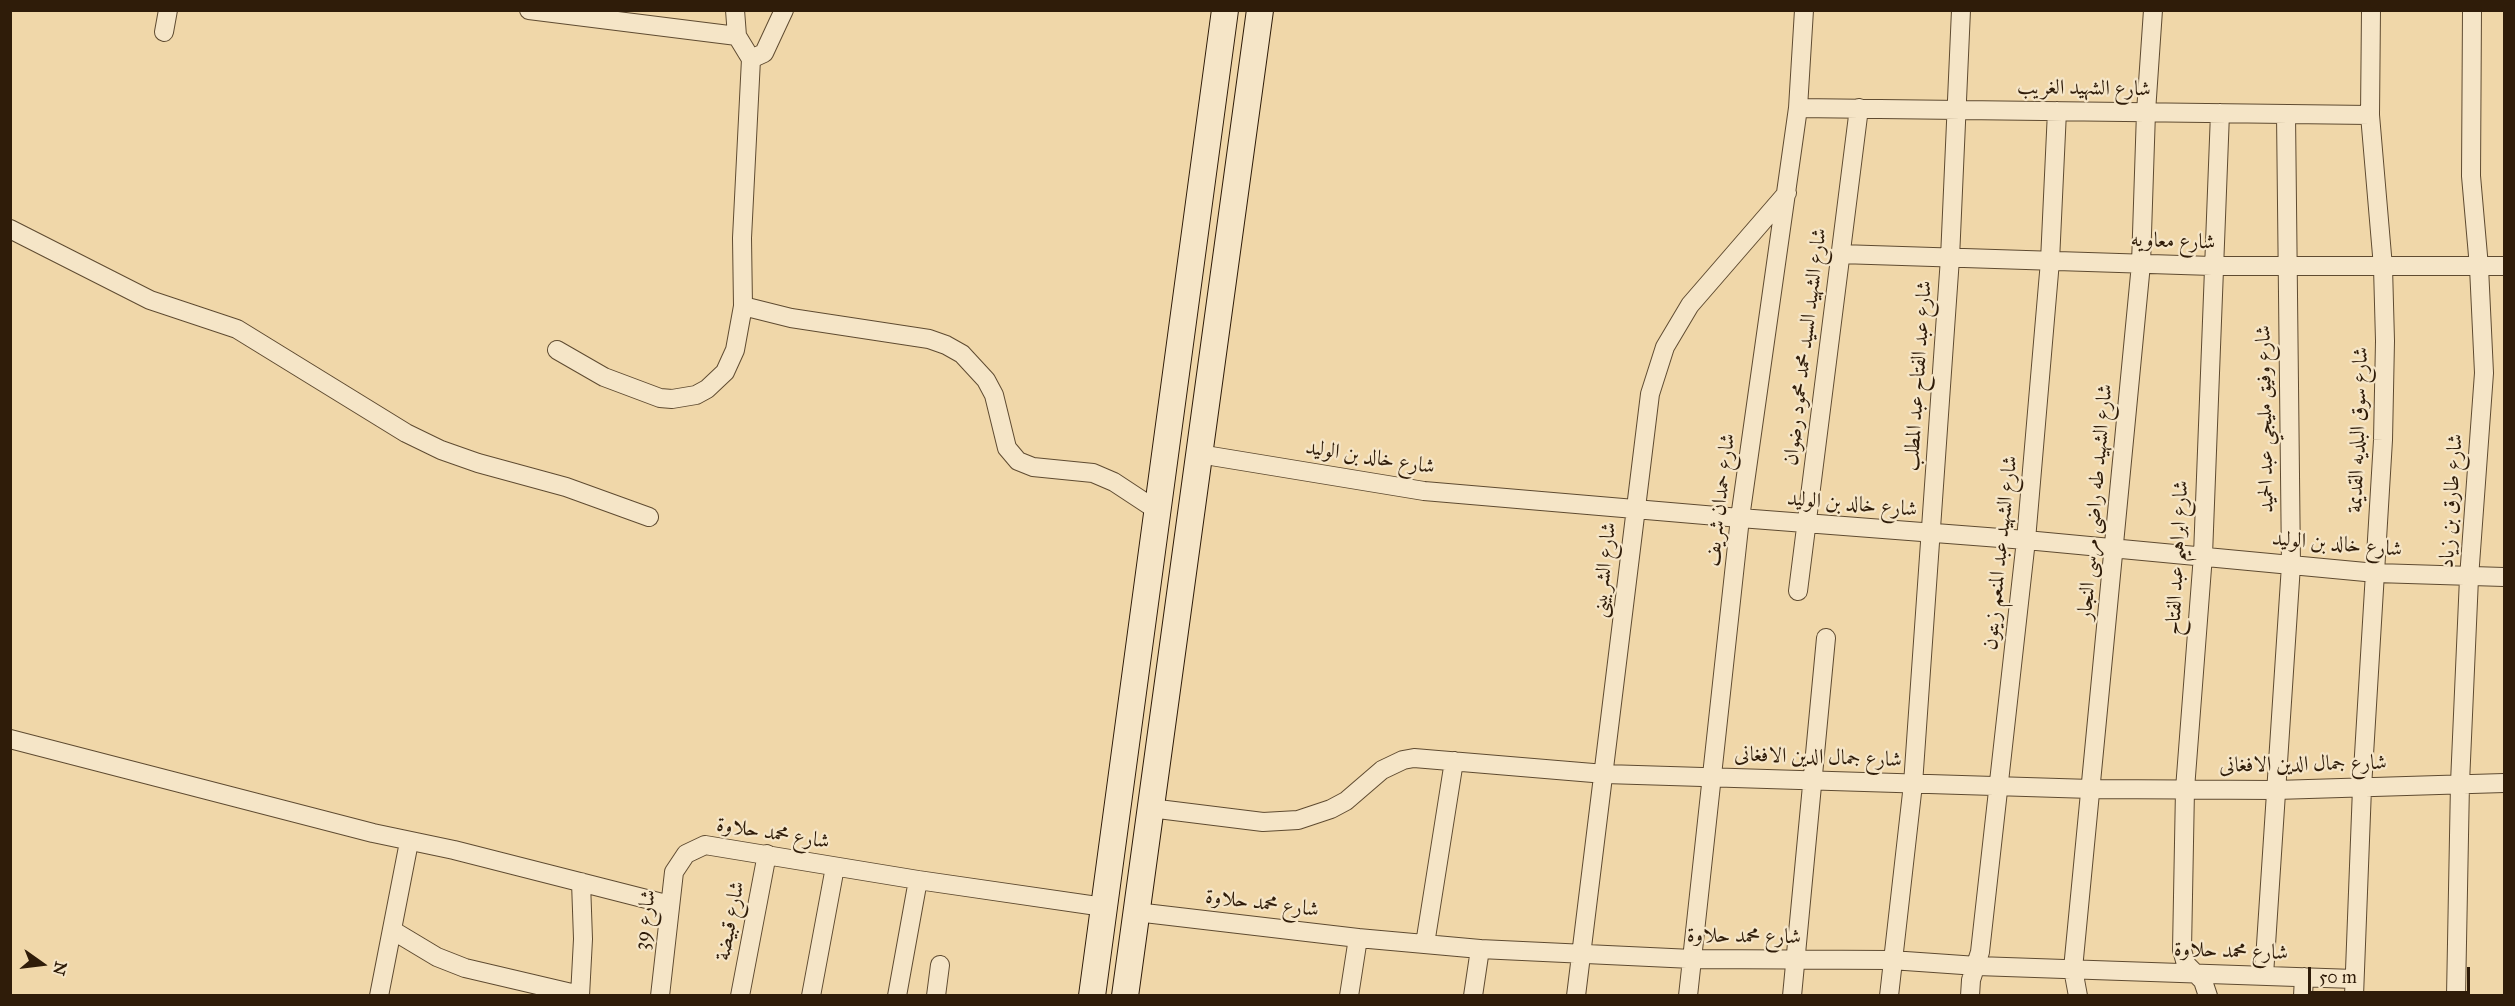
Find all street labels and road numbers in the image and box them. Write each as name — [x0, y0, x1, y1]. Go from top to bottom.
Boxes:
street label: شارع الشهيد الغريب — [2017, 75, 2151, 103]
street label: شارع الشهيد السيد محمد محمود رضوان — [1779, 227, 1833, 467]
street label: شارع معاويه — [2130, 228, 2216, 256]
street label: شارع عبد الفتاح عبد المطلب — [1900, 280, 1938, 472]
street label: شارع وفيق مليجي عبد الحميد — [2252, 325, 2280, 513]
street label: شارع سوق البلديه القديمة — [2344, 346, 2374, 514]
street label: شارع الشهيد طه راضى مرسى النجار — [2073, 383, 2119, 621]
street label: شارع حمدان شريف — [1700, 432, 1742, 568]
street label: شارع طارق بن زياد — [2435, 433, 2469, 569]
street label: شارع خالد بن الوليد — [1304, 435, 1436, 481]
street label: شارع الشهيد عبد المنعم زيتون — [1978, 455, 2024, 651]
street label: شارع ابراهيم عبد الفتاح — [2161, 480, 2195, 636]
street label: شارع خالد بن الوليد — [1786, 487, 1918, 523]
street label: شارع الشربينى — [1587, 521, 1623, 619]
street label: شارع خالد بن الوليد — [2271, 527, 2403, 563]
street label: شارع جمال الدين الافغانى — [1734, 742, 1902, 774]
street label: شارع جمال الدين الافغانى — [2219, 751, 2387, 779]
street label: شارع محمد حلاوة — [715, 813, 831, 855]
street label: شارع قبيضة — [711, 879, 751, 963]
street label: شارع محمد حلاوة — [1204, 885, 1320, 923]
street label: شارع 39 — [630, 888, 662, 952]
street label: شارع محمد حلاوة — [1687, 923, 1801, 951]
street label: شارع محمد حلاوة — [2174, 937, 2288, 967]

